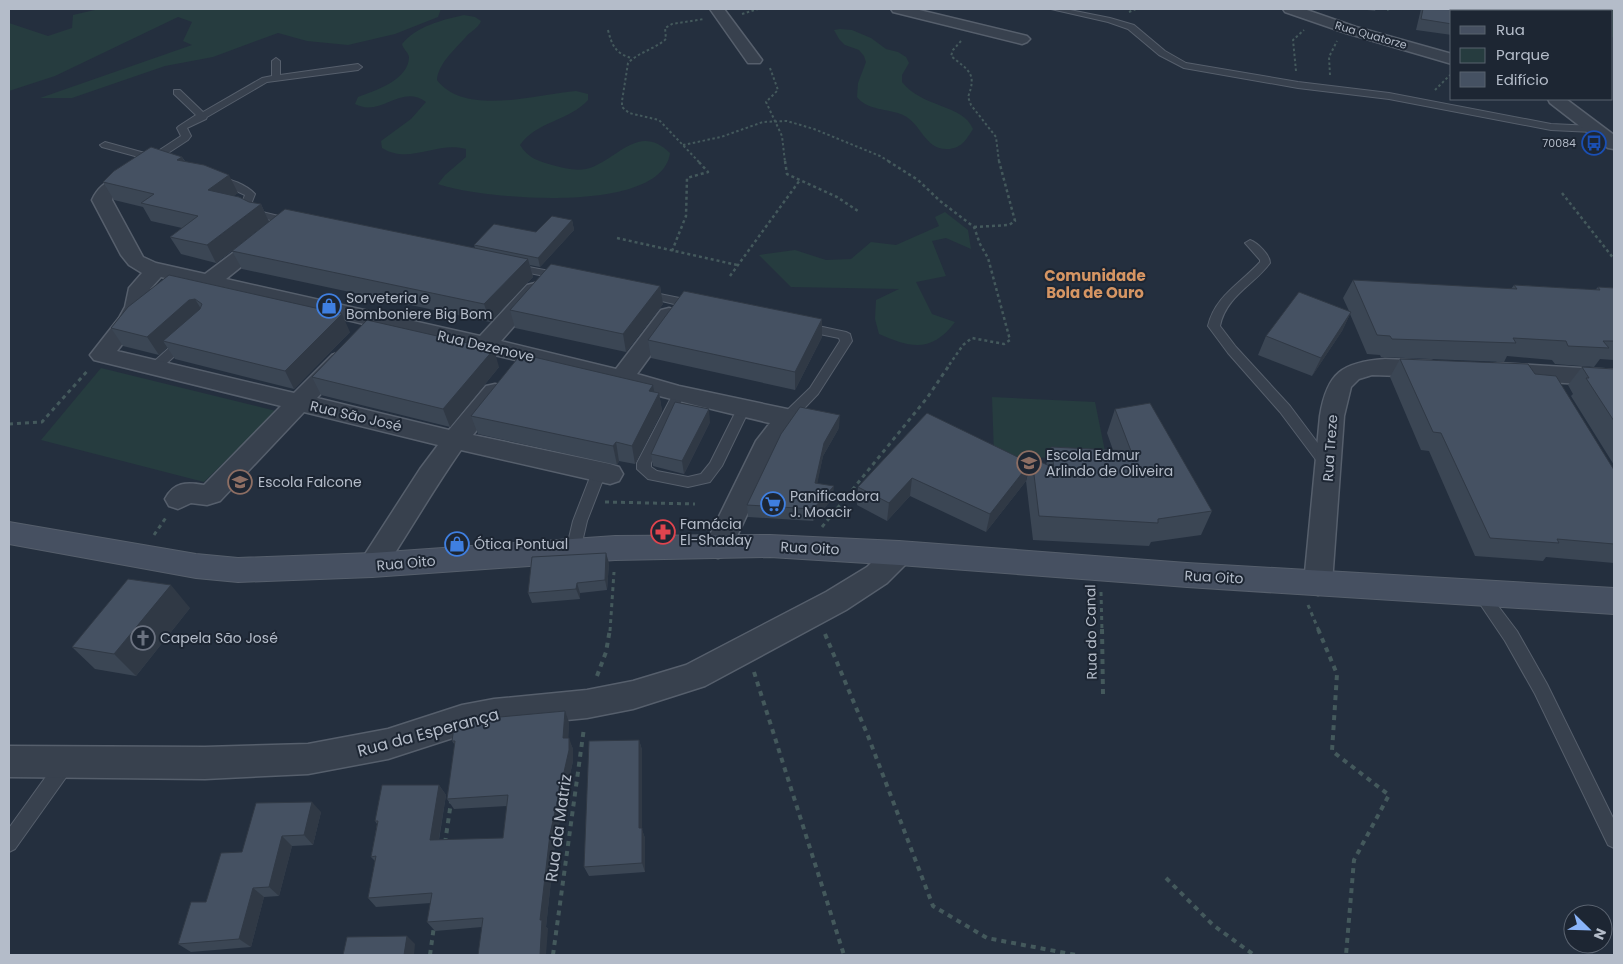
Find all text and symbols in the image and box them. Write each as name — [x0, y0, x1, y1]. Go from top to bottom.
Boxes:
legend — [1450, 10, 1613, 100]
street label: Rua Quatorze — [1333, 17, 1409, 53]
text: Rua — [1496, 19, 1525, 40]
text: Parque — [1496, 44, 1549, 65]
text: Edifício — [1496, 69, 1549, 90]
bus stop icon: 70084 — [1581, 130, 1607, 156]
place label: 70084 — [1542, 135, 1576, 151]
district label: Comunidade Bola de Ouro — [1044, 265, 1146, 303]
place label: Sorveteria e Bomboniere Big Bom — [346, 288, 492, 324]
shop icon: Sorveteria e Bomboniere Big Bom — [316, 293, 342, 319]
street label: Rua Dezenove — [436, 325, 537, 367]
street label: Rua São José — [308, 396, 404, 436]
street label: Rua Treze — [1318, 413, 1342, 482]
place label: Escola Edmur Arlindo de Oliveira — [1046, 445, 1173, 481]
school or university icon: Escola Edmur Arlindo de Oliveira — [1016, 450, 1042, 476]
school or university icon: Escola Falcone — [227, 469, 253, 495]
place label: Escola Falcone — [258, 472, 362, 492]
place label: Panificadora J. Moacir — [790, 486, 879, 522]
supermarket icon: Panificadora J. Moacir — [760, 491, 786, 517]
place label: Famácia El-Shaday — [680, 514, 752, 550]
pharmacy icon: Famácia El-Shaday — [650, 519, 676, 545]
shop icon: Ótica Pontual — [444, 531, 470, 557]
place label: Ótica Pontual — [474, 534, 568, 554]
street label: Rua Oito — [780, 536, 840, 560]
street label: Rua Oito — [376, 550, 436, 576]
street label: Rua Oito — [1184, 565, 1244, 589]
street label: Rua do Canal — [1080, 584, 1102, 680]
church icon: Capela São José — [130, 625, 156, 651]
place label: Capela São José — [160, 628, 278, 648]
street label: Rua da Esperança — [355, 703, 502, 762]
street label: Rua da Matriz — [540, 773, 577, 883]
north arrow — [1563, 904, 1613, 954]
text: N — [1589, 925, 1611, 943]

